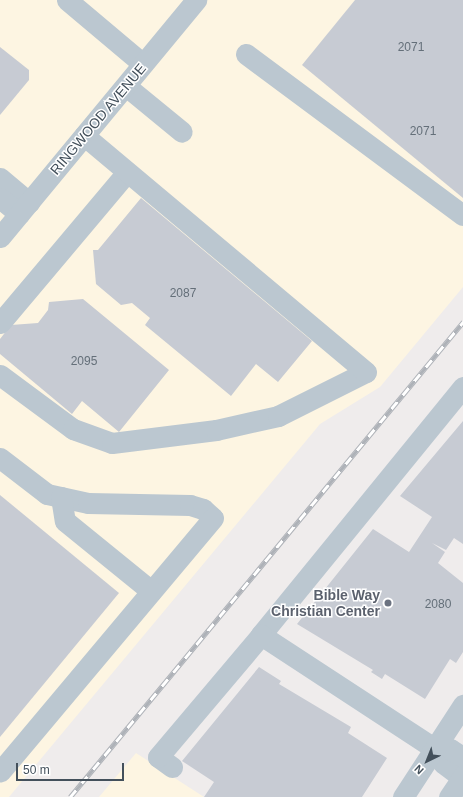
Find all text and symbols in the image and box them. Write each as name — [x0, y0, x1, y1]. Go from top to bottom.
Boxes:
house number: 2071 — [398, 41, 424, 55]
street label: RINGWOOD AVENUE — [46, 60, 150, 178]
house number: 2071 — [410, 125, 436, 139]
house number: 2087 — [170, 287, 196, 301]
house number: 2095 — [71, 355, 97, 369]
place label: Bible Way Christian Center — [271, 587, 380, 620]
marker: Bible Way Christian Center — [383, 598, 393, 608]
house number: 2080 — [425, 598, 451, 612]
north arrow — [407, 741, 447, 781]
scale bar — [18, 755, 126, 781]
text: 50 m — [23, 763, 50, 777]
text: N — [412, 763, 426, 777]

